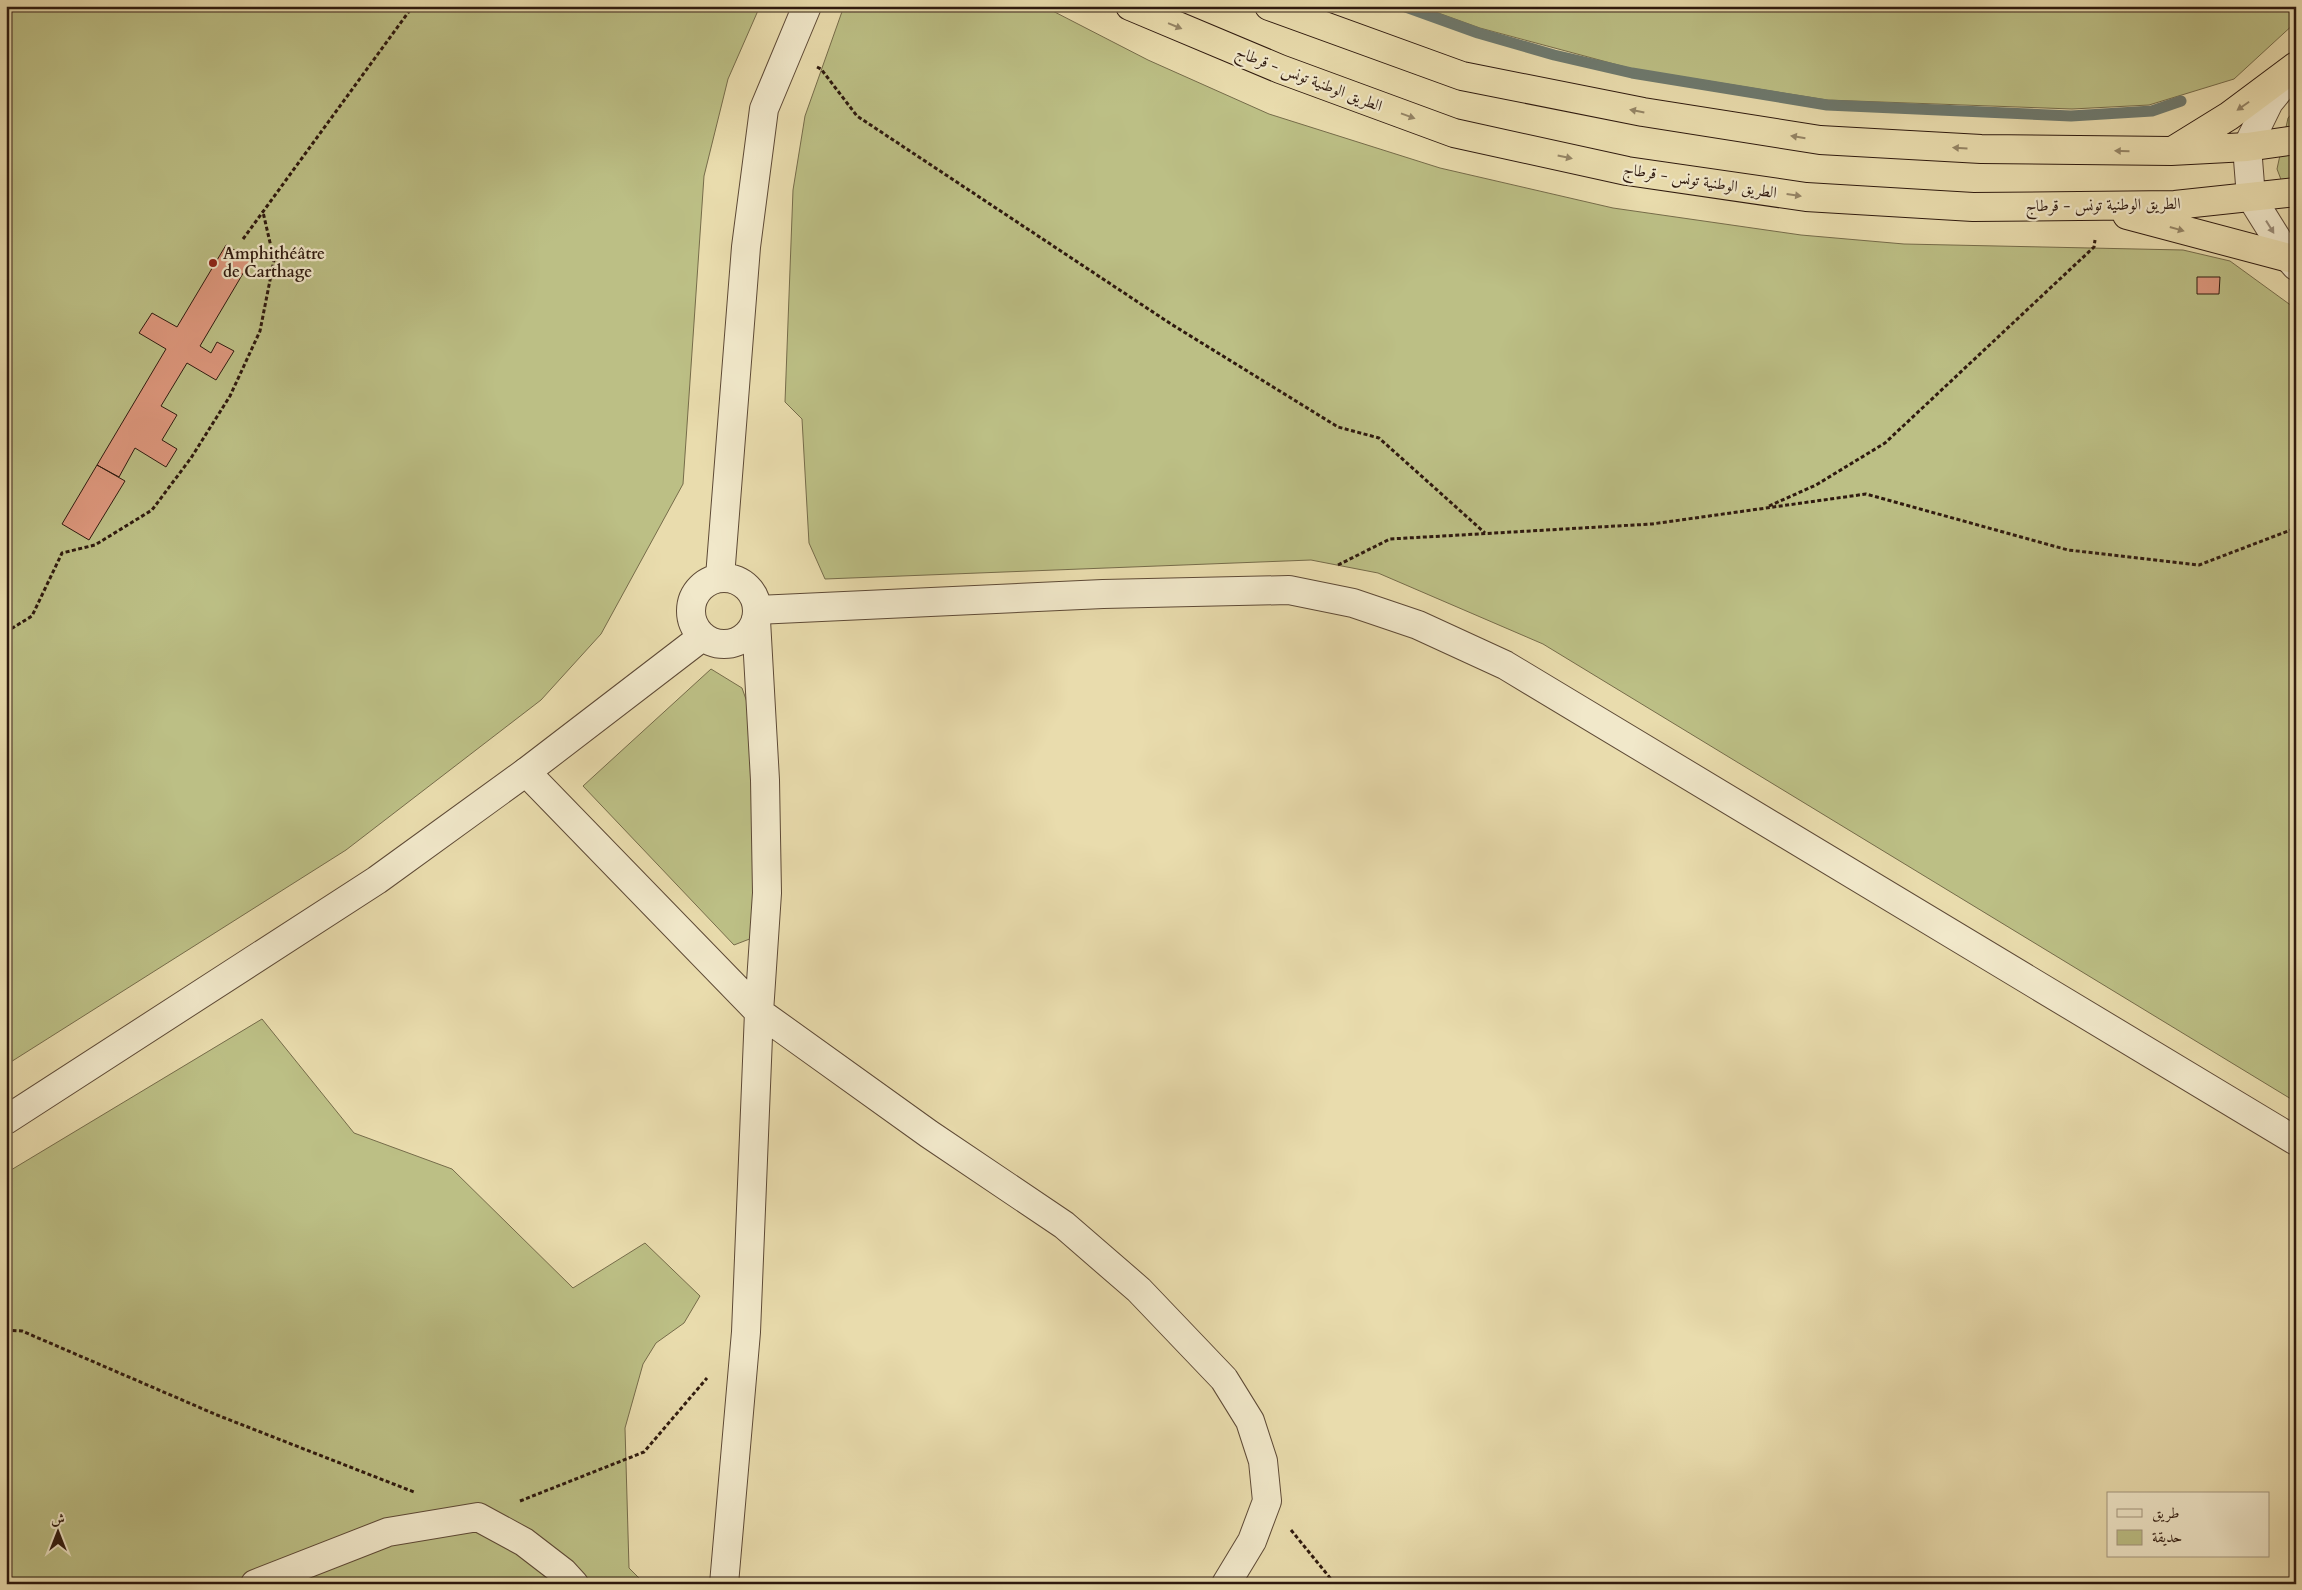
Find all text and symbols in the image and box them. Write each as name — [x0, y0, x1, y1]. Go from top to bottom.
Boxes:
one-way arrow — [1168, 22, 1183, 30]
street label: الطريق الوطنية تونس - قرطاج — [1231, 41, 1385, 120]
one-way arrow — [2236, 101, 2250, 111]
one-way arrow — [1629, 107, 1645, 115]
one-way arrow — [1401, 112, 1416, 120]
one-way arrow — [1790, 132, 1806, 140]
one-way arrow — [1952, 144, 1968, 152]
one-way arrow — [2114, 146, 2130, 154]
one-way arrow — [1558, 153, 1573, 161]
street label: الطريق الوطنية تونس - قرطاج — [1621, 158, 1778, 207]
one-way arrow — [1787, 191, 1803, 199]
street label: الطريق الوطنية تونس - قرطاج — [2025, 193, 2181, 220]
one-way arrow — [2265, 221, 2274, 234]
one-way arrow — [2170, 225, 2185, 233]
place label: Amphithéâtre de Carthage — [223, 243, 325, 283]
marker: Amphithéâtre de Carthage — [207, 257, 219, 269]
legend — [2107, 1492, 2270, 1558]
text: طريق — [2152, 1503, 2179, 1523]
north arrow — [32, 1508, 82, 1558]
text: ش — [51, 1510, 65, 1529]
text: حديقة — [2152, 1527, 2182, 1547]

